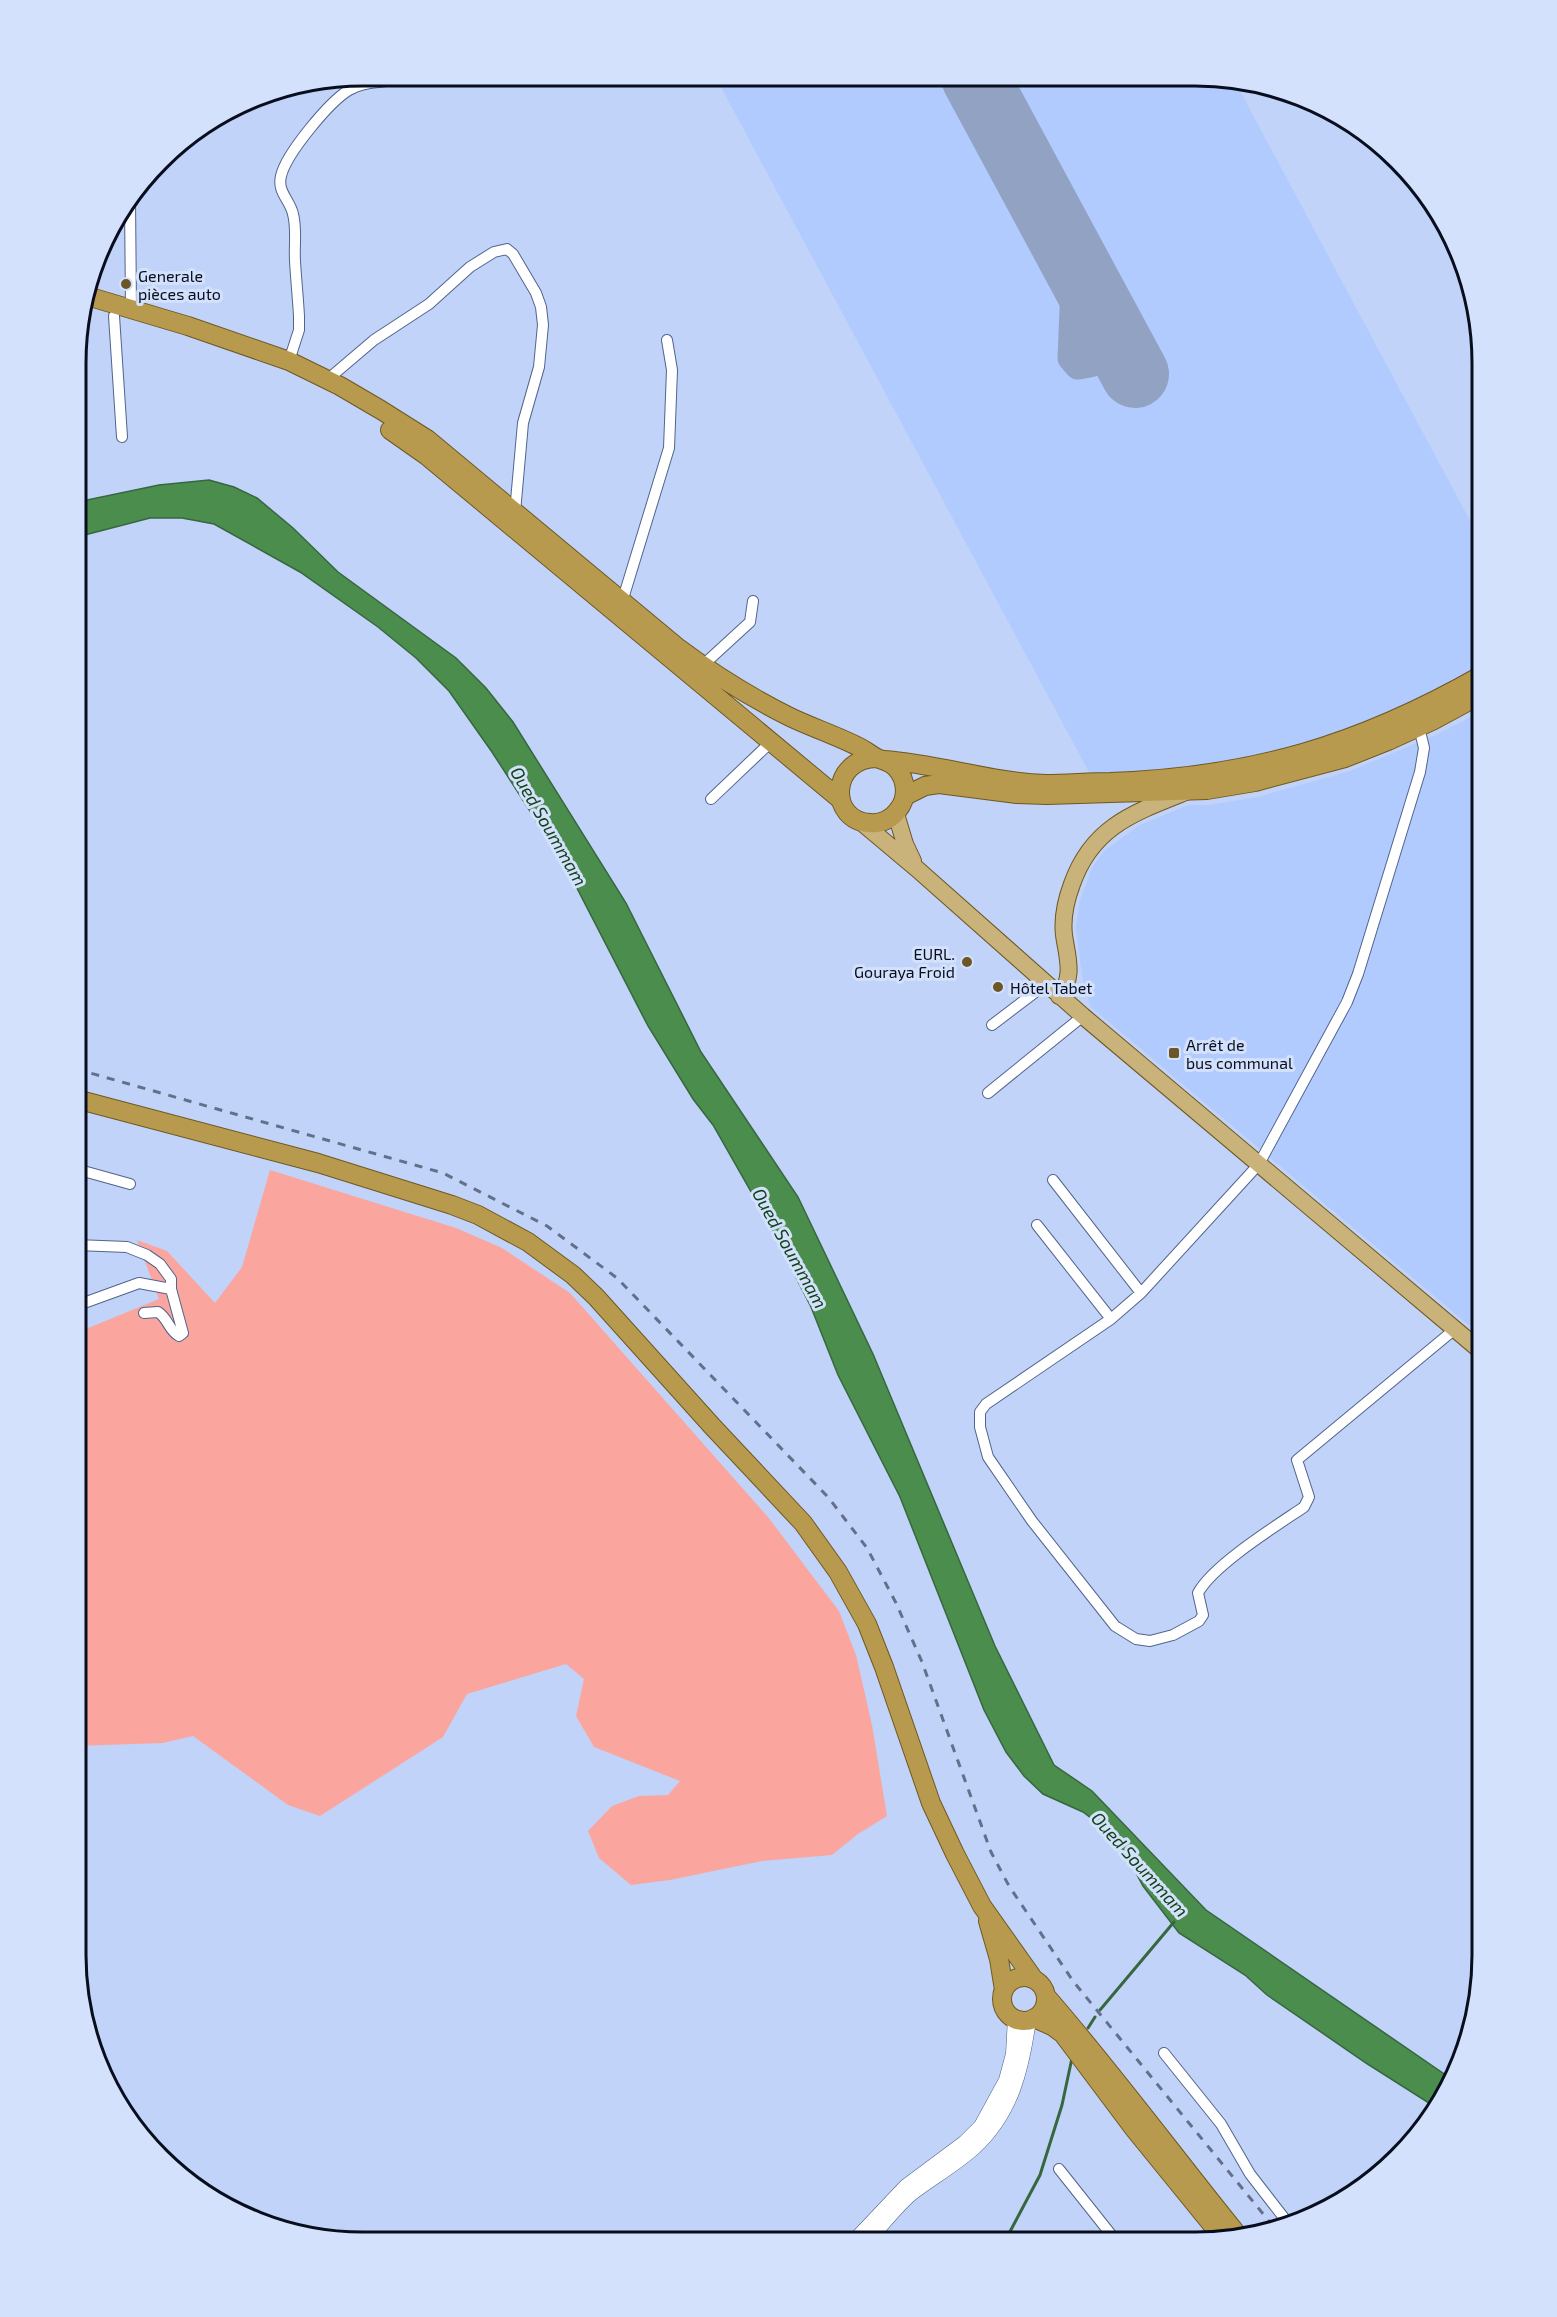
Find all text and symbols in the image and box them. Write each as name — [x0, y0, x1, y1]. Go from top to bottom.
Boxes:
place label: Generale pièces auto — [138, 266, 221, 303]
marker: Generale pièces auto — [119, 277, 133, 291]
water label: Oued Soummam — [506, 762, 592, 890]
place label: EURL. Gouraya Froid — [854, 944, 955, 981]
marker: EURL. Gouraya Froid — [960, 955, 974, 969]
place label: Hôtel Tabet — [1010, 978, 1092, 997]
marker: Hôtel Tabet — [991, 980, 1005, 994]
place label: Arrêt de bus communal — [1186, 1035, 1293, 1072]
marker: Arrêt de bus communal — [1167, 1046, 1181, 1060]
water label: Oued Soummam — [748, 1184, 832, 1312]
water label: Oued Soummam — [1087, 1807, 1193, 1921]

